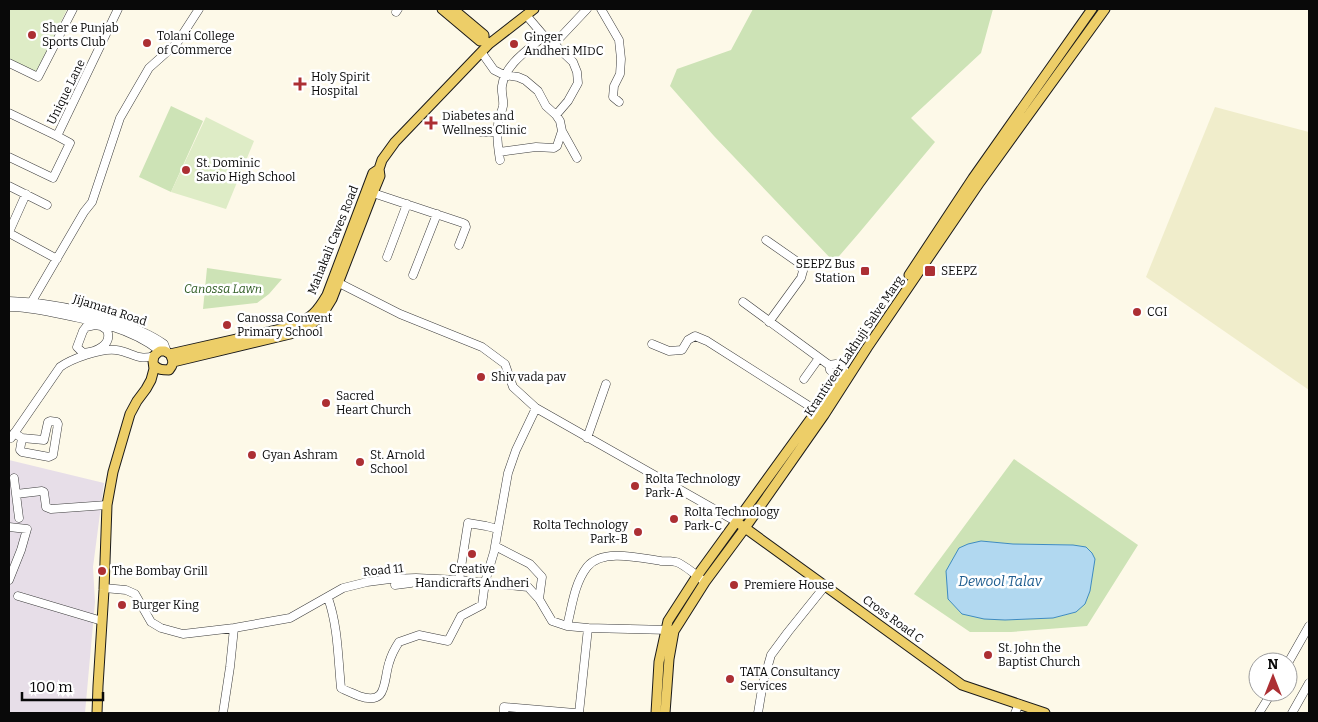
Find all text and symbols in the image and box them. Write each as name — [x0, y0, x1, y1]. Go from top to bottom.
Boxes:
place label: Sher e Punjab Sports Club — [42, 21, 119, 49]
marker: Sher e Punjab Sports Club — [26, 29, 38, 41]
place label: Tolani College of Commerce — [157, 29, 235, 57]
place label: Ginger Andheri MIDC — [524, 30, 604, 58]
marker: Tolani College of Commerce — [141, 37, 153, 49]
marker: Ginger Andheri MIDC — [508, 38, 520, 50]
street label: Unique Lane — [44, 57, 88, 127]
place label: Holy Spirit Hospital — [311, 70, 371, 98]
marker: Holy Spirit Hospital — [293, 77, 307, 91]
place label: Diabetes and Wellness Clinic — [442, 109, 527, 137]
marker: Diabetes and Wellness Clinic — [424, 116, 438, 130]
place label: St. Dominic Savio High School — [196, 156, 296, 184]
marker: St. Dominic Savio High School — [180, 164, 192, 176]
street label: Mahakali Caves Road — [305, 183, 361, 297]
place label: SEEPZ Bus Station — [796, 257, 855, 285]
marker: SEEPZ — [923, 264, 937, 278]
place label: SEEPZ — [941, 264, 977, 278]
marker: SEEPZ Bus Station — [859, 265, 871, 277]
street label: Krantiveer Lakhuji Salve Marg — [802, 273, 906, 419]
park label: Canossa Lawn — [184, 282, 262, 296]
street label: Jijamata Road — [70, 291, 149, 329]
place label: CGI — [1147, 305, 1168, 319]
marker: CGI — [1131, 306, 1143, 318]
place label: Canossa Convent Primary School — [237, 311, 333, 339]
marker: Canossa Convent Primary School — [221, 319, 233, 331]
place label: Shiv vada pav — [491, 370, 567, 384]
marker: Shiv vada pav — [475, 371, 487, 383]
place label: Sacred Heart Church — [336, 389, 412, 417]
marker: Sacred Heart Church — [320, 397, 332, 409]
place label: Gyan Ashram — [262, 448, 338, 462]
place label: St. Arnold School — [370, 448, 425, 476]
marker: Gyan Ashram — [246, 449, 258, 461]
marker: St. Arnold School — [354, 456, 366, 468]
place label: Rolta Technology Park-A — [645, 472, 741, 500]
marker: Rolta Technology Park-A — [629, 480, 641, 492]
place label: Rolta Technology Park-C — [684, 505, 780, 533]
marker: Rolta Technology Park-C — [668, 513, 680, 525]
place label: Rolta Technology Park-B — [533, 518, 629, 546]
marker: Rolta Technology Park-B — [632, 526, 644, 538]
marker: Creative Handicrafts Andheri — [466, 548, 478, 560]
street label: Road 11 — [362, 561, 404, 579]
place label: Creative Handicrafts Andheri — [415, 562, 529, 590]
place label: The Bombay Grill — [112, 564, 208, 578]
marker: The Bombay Grill — [96, 565, 108, 577]
water label: Dewool Talav — [958, 573, 1043, 590]
place label: Premiere House — [744, 578, 834, 592]
marker: Premiere House — [728, 579, 740, 591]
street label: Cross Road C — [860, 592, 926, 646]
place label: Burger King — [132, 598, 199, 612]
marker: Burger King — [116, 599, 128, 611]
place label: St. John the Baptist Church — [998, 641, 1081, 669]
marker: St. John the Baptist Church — [982, 649, 994, 661]
north arrow — [1248, 652, 1298, 702]
text: N — [1268, 656, 1279, 673]
place label: TATA Consultancy Services — [740, 665, 840, 693]
scale bar — [22, 670, 104, 702]
marker: TATA Consultancy Services — [724, 673, 736, 685]
text: 100 m — [30, 678, 73, 696]

